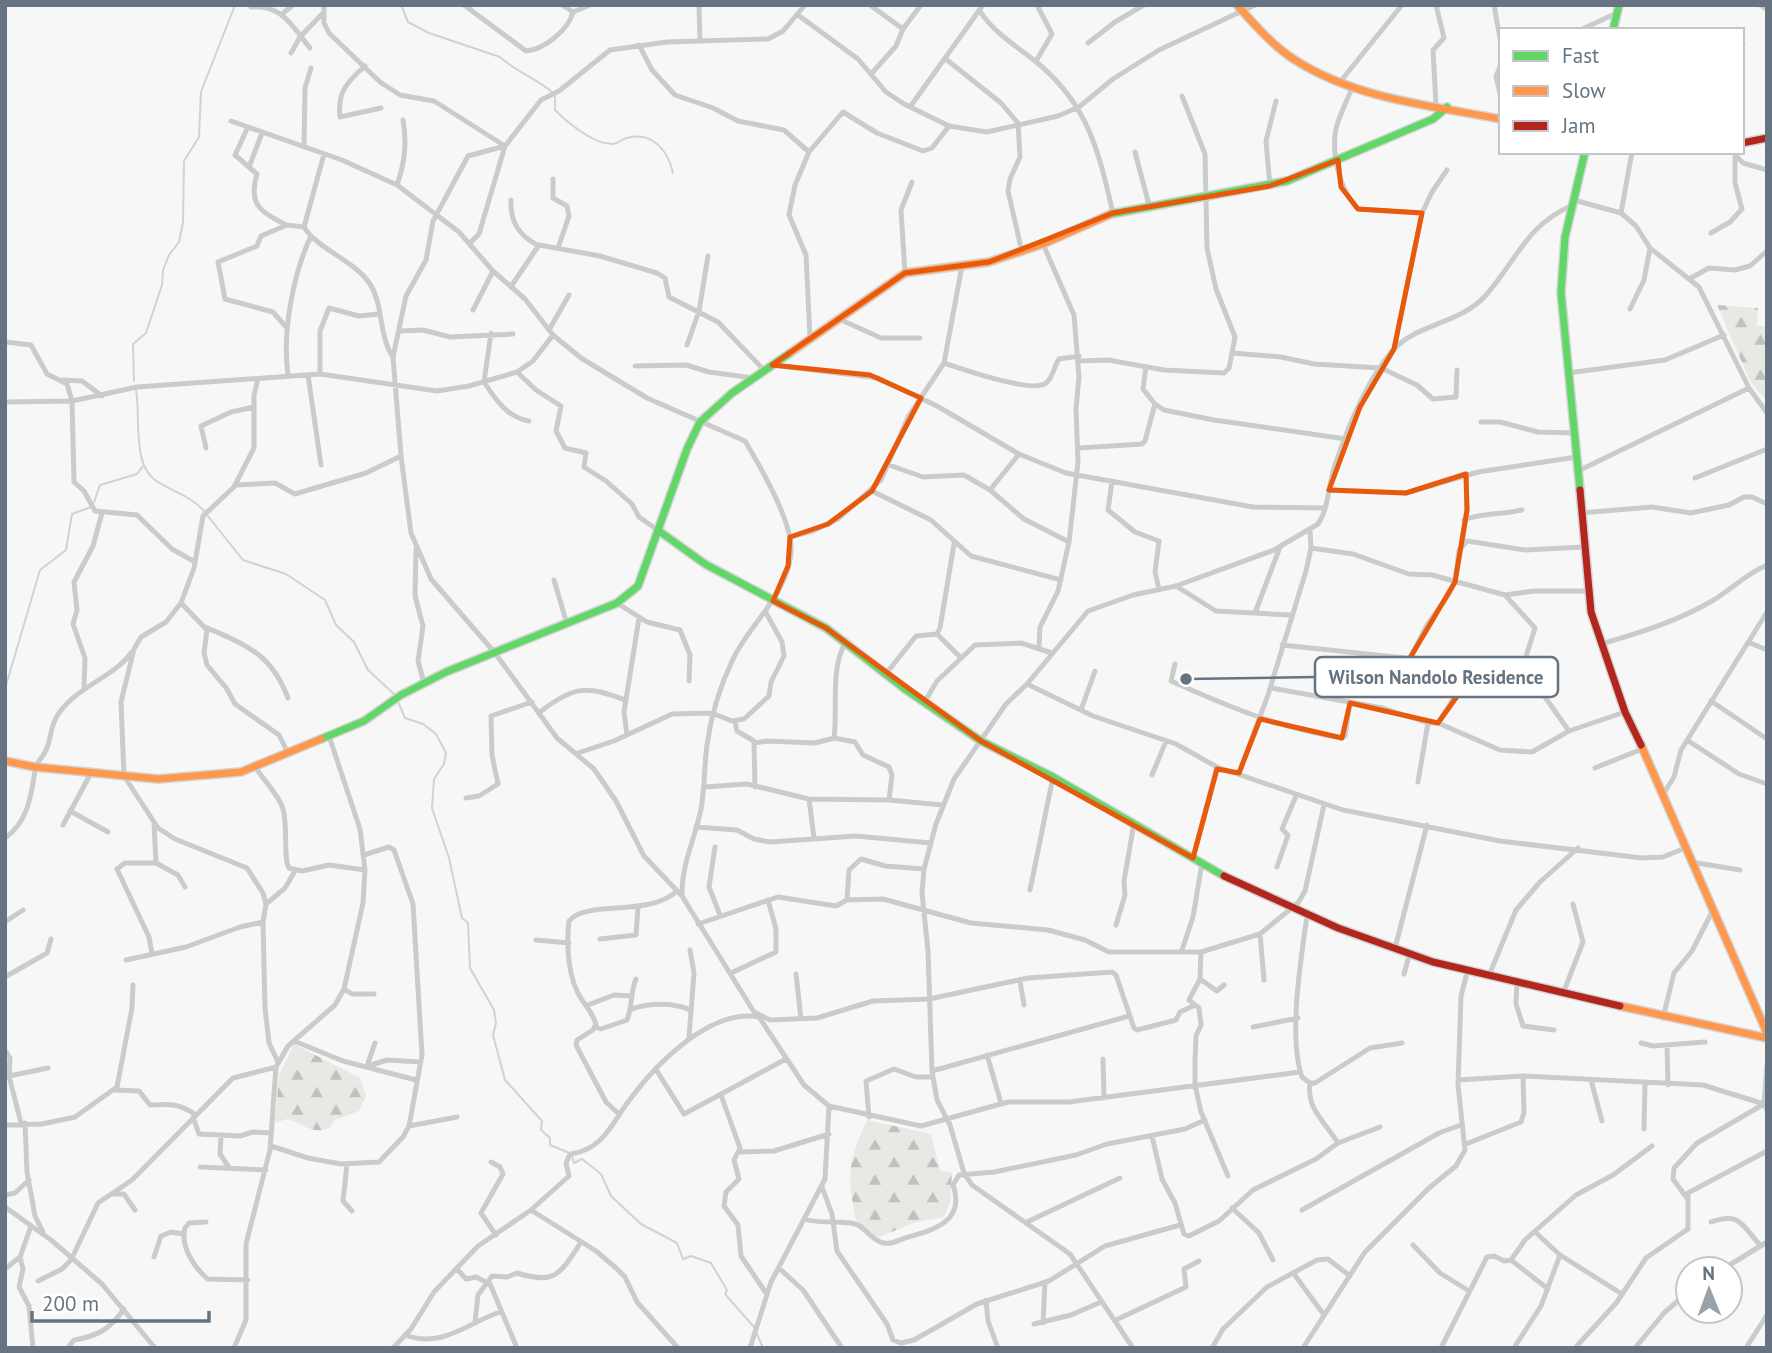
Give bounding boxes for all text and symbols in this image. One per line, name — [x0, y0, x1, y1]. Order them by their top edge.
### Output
legend — [1499, 28, 1744, 154]
text: Fast — [1562, 42, 1599, 69]
text: Slow — [1562, 77, 1606, 104]
text: Jam — [1561, 112, 1596, 139]
callout: Wilson Nandolo Residence — [1315, 657, 1558, 697]
text: Wilson Nandolo Residence — [1329, 665, 1543, 689]
north arrow — [1674, 1255, 1744, 1325]
text: N — [1702, 1261, 1715, 1285]
scale bar — [32, 1280, 208, 1324]
text: 200 m — [42, 1290, 99, 1317]

